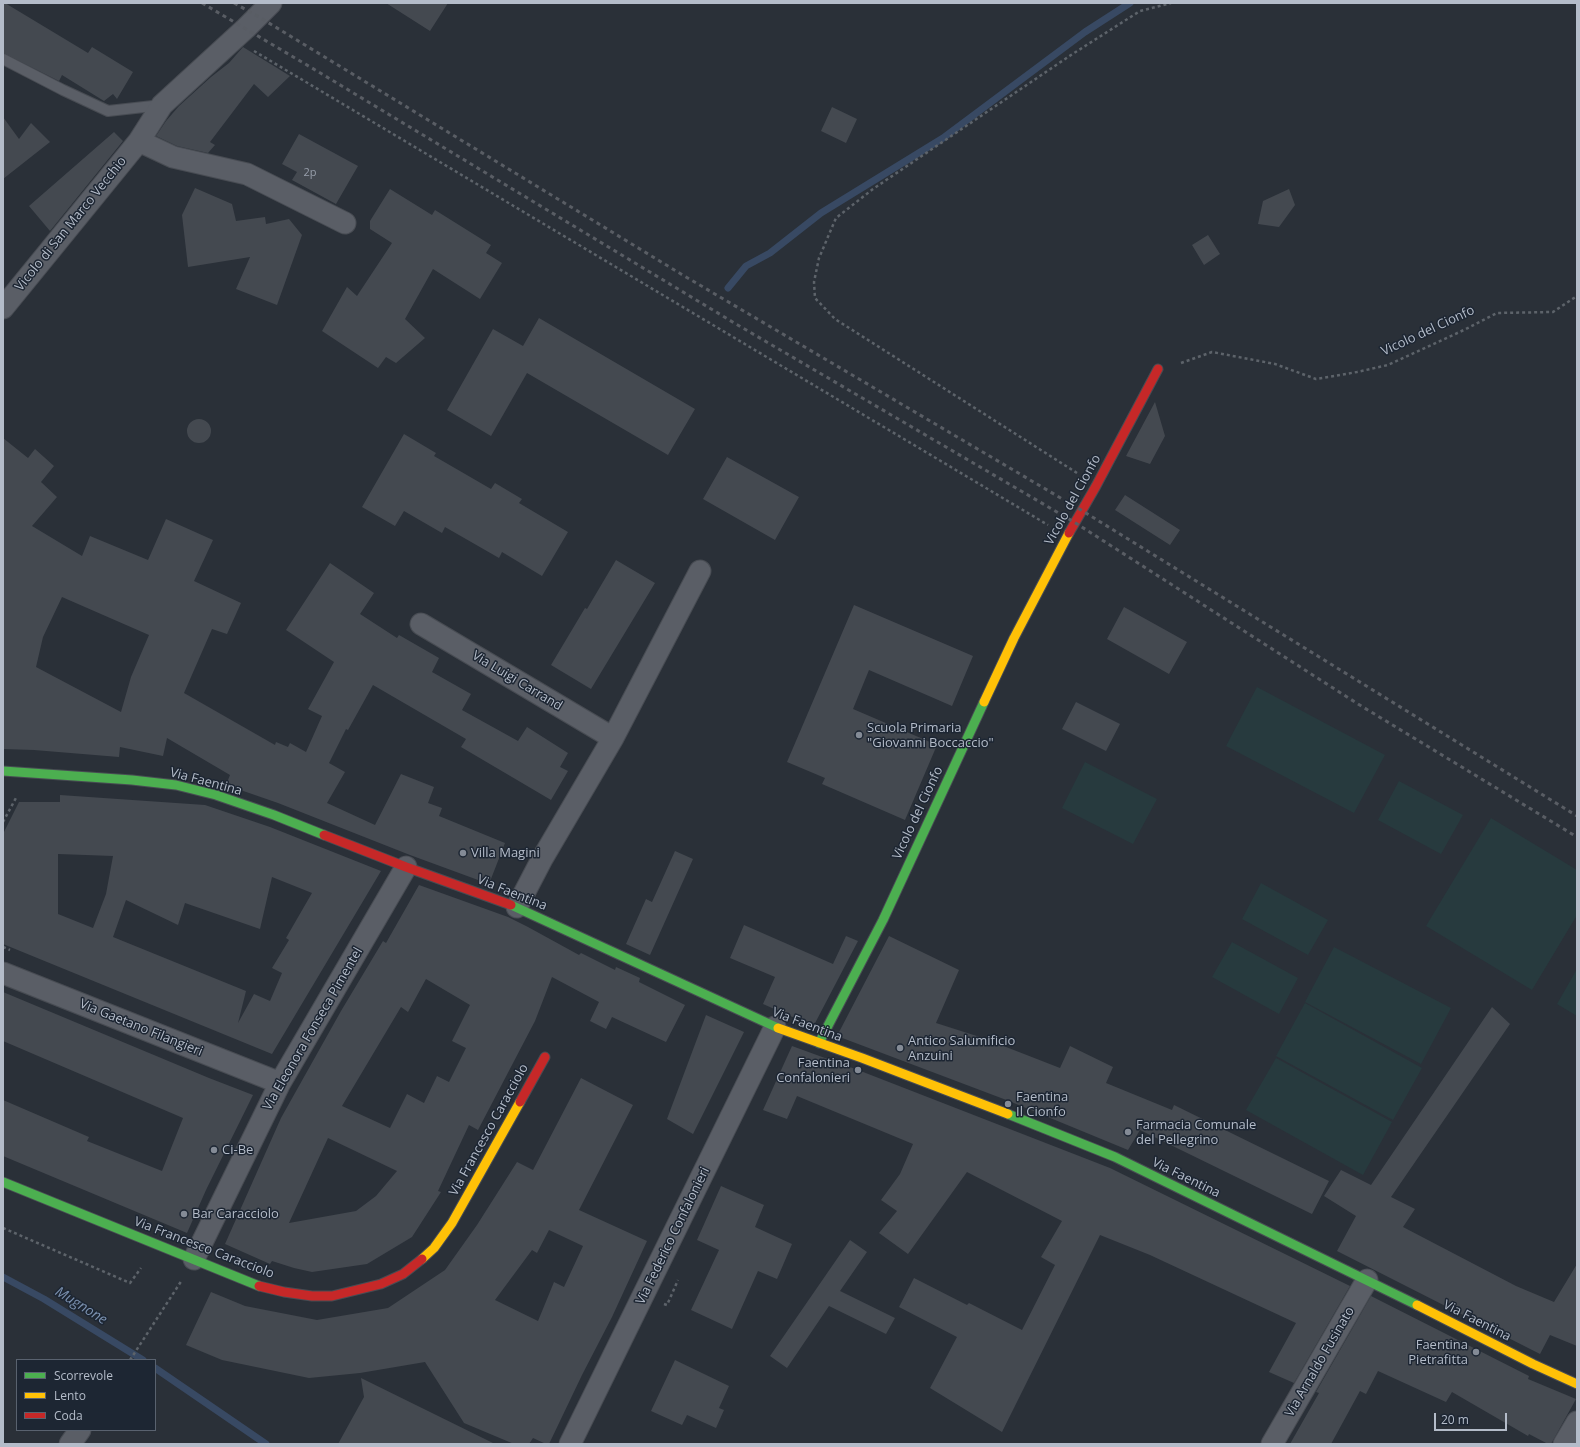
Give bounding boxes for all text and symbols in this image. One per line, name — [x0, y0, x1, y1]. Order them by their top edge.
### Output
street label: Vicolo di San Marco Vecchio — [12, 154, 130, 294]
house number: 2p — [303, 166, 317, 180]
street label: Vicolo del Cionfo — [1379, 303, 1477, 359]
street label: Vicolo del Cionfo — [1042, 452, 1104, 548]
street label: Via Luigi Carrand — [469, 648, 565, 714]
place label: Scuola Primaria "Giovanni Boccaccio" — [867, 720, 994, 751]
marker: Scuola Primaria "Giovanni Boccaccio" — [854, 730, 864, 740]
street label: Vicolo del Cionfo — [890, 764, 946, 862]
street label: Via Faentina — [168, 765, 244, 799]
place label: Villa Magini — [471, 845, 540, 861]
marker: Villa Magini — [458, 848, 468, 858]
street label: Via Faentina — [475, 872, 549, 914]
street label: Via Eleonora Fonseca Pimentel — [260, 945, 366, 1113]
street label: Via Gaetano Filangieri — [77, 996, 205, 1060]
street label: Via Faentina — [770, 1004, 844, 1046]
place label: Antico Salumificio Anzuini — [908, 1033, 1015, 1064]
marker: Antico Salumificio Anzuini — [895, 1043, 905, 1053]
place label: Faentina Confalonieri — [776, 1055, 850, 1086]
street label: Via Francesco Caracciolo — [446, 1061, 532, 1199]
marker: Faentina Confalonieri — [853, 1065, 863, 1075]
place label: Faentina Il Cionfo — [1016, 1089, 1068, 1120]
marker: Faentina Il Cionfo — [1003, 1099, 1013, 1109]
place label: Farmacia Comunale del Pellegrino — [1136, 1117, 1256, 1148]
marker: Farmacia Comunale del Pellegrino — [1123, 1127, 1133, 1137]
place label: Ci-Be — [222, 1142, 253, 1158]
marker: Ci-Be — [209, 1145, 219, 1155]
street label: Via Faentina — [1149, 1155, 1223, 1201]
street label: Via Federico Confalonieri — [633, 1165, 713, 1307]
place label: Bar Caracciolo — [192, 1206, 279, 1222]
marker: Bar Caracciolo — [179, 1209, 189, 1219]
street label: Via Francesco Caracciolo — [132, 1214, 276, 1282]
water label: Mugnone — [52, 1283, 110, 1329]
street label: Via Faentina — [1441, 1297, 1513, 1345]
street label: Via Arnaldo Fusinato — [1282, 1304, 1358, 1420]
place label: Faentina Pietrafitta — [1408, 1337, 1468, 1368]
marker: Faentina Pietrafitta — [1471, 1347, 1481, 1357]
legend — [16, 1359, 156, 1431]
text: Scorrevole — [54, 1367, 113, 1384]
text: Lento — [54, 1387, 86, 1404]
scale bar — [1436, 1405, 1509, 1431]
text: Coda — [54, 1407, 83, 1424]
text: 20 m — [1441, 1411, 1469, 1428]

